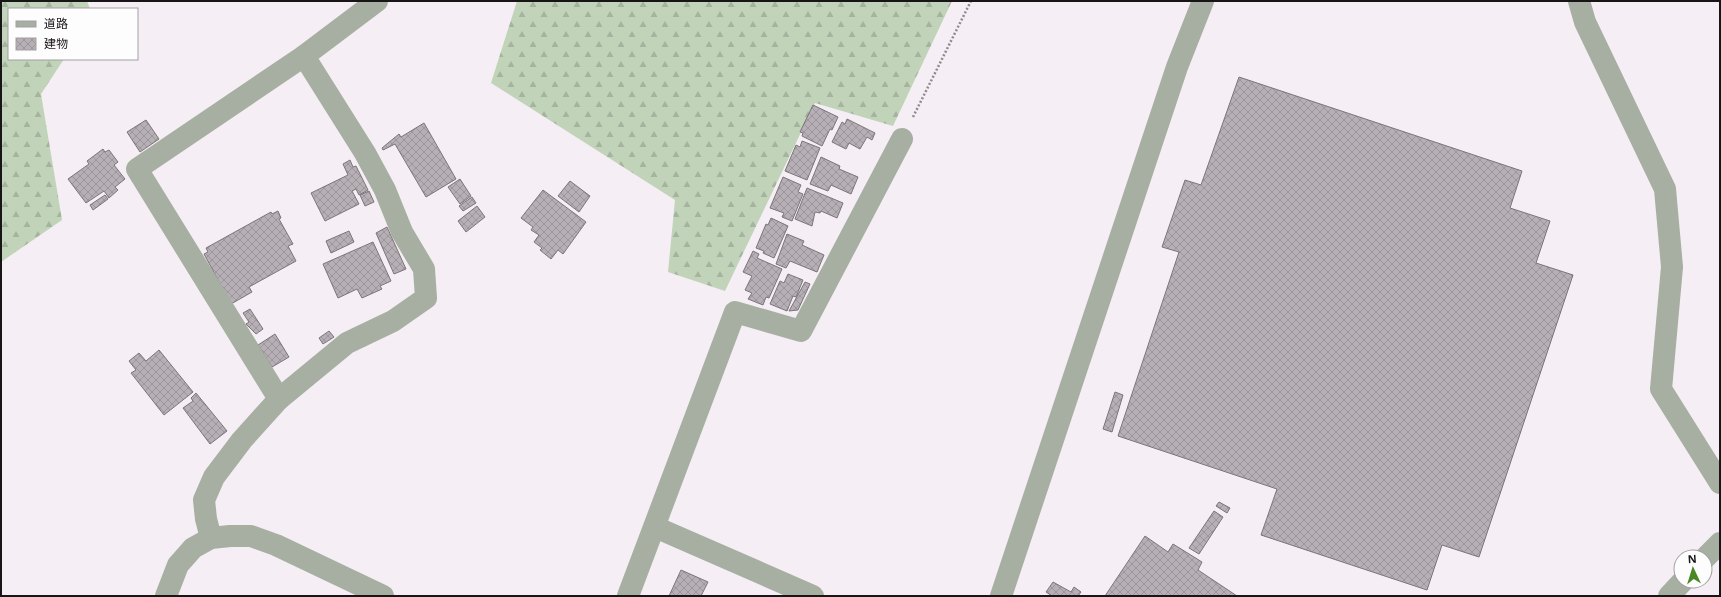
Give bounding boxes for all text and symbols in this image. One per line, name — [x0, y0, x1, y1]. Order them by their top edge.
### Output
legend — [8, 8, 138, 60]
text: 道路 — [44, 15, 68, 32]
text: 建物 — [44, 35, 68, 52]
north arrow — [1673, 549, 1713, 589]
text: N — [1687, 551, 1697, 566]

